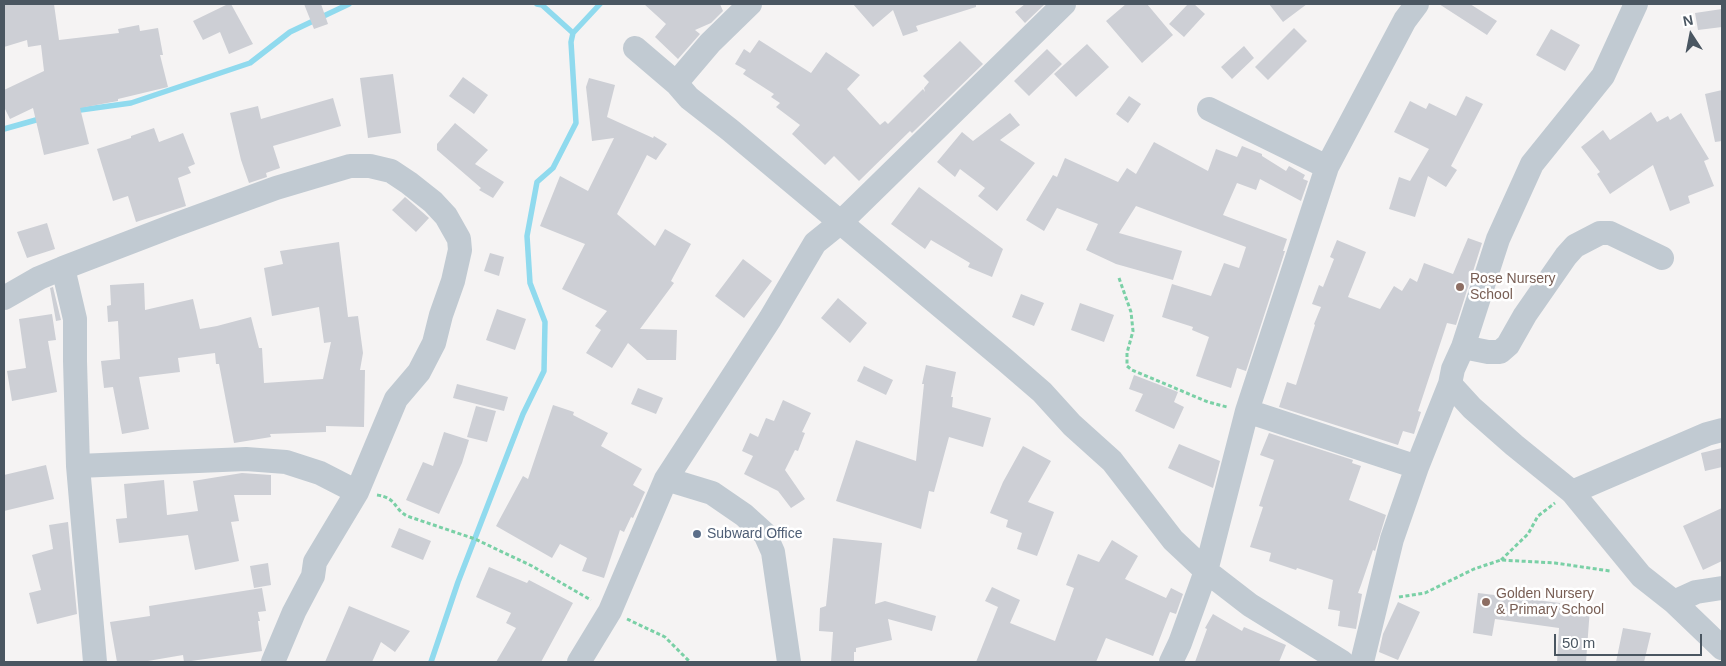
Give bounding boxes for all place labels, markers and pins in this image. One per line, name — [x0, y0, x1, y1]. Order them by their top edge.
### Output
place label: Rose Nursery School — [1470, 271, 1556, 304]
marker: Rose Nursery School — [1454, 281, 1466, 293]
place label: Subward Office — [707, 526, 802, 542]
marker: Subward Office — [691, 528, 703, 540]
place label: Golden Nursery & Primary School — [1496, 586, 1604, 618]
marker: Golden Nursery & Primary School — [1480, 596, 1492, 608]

